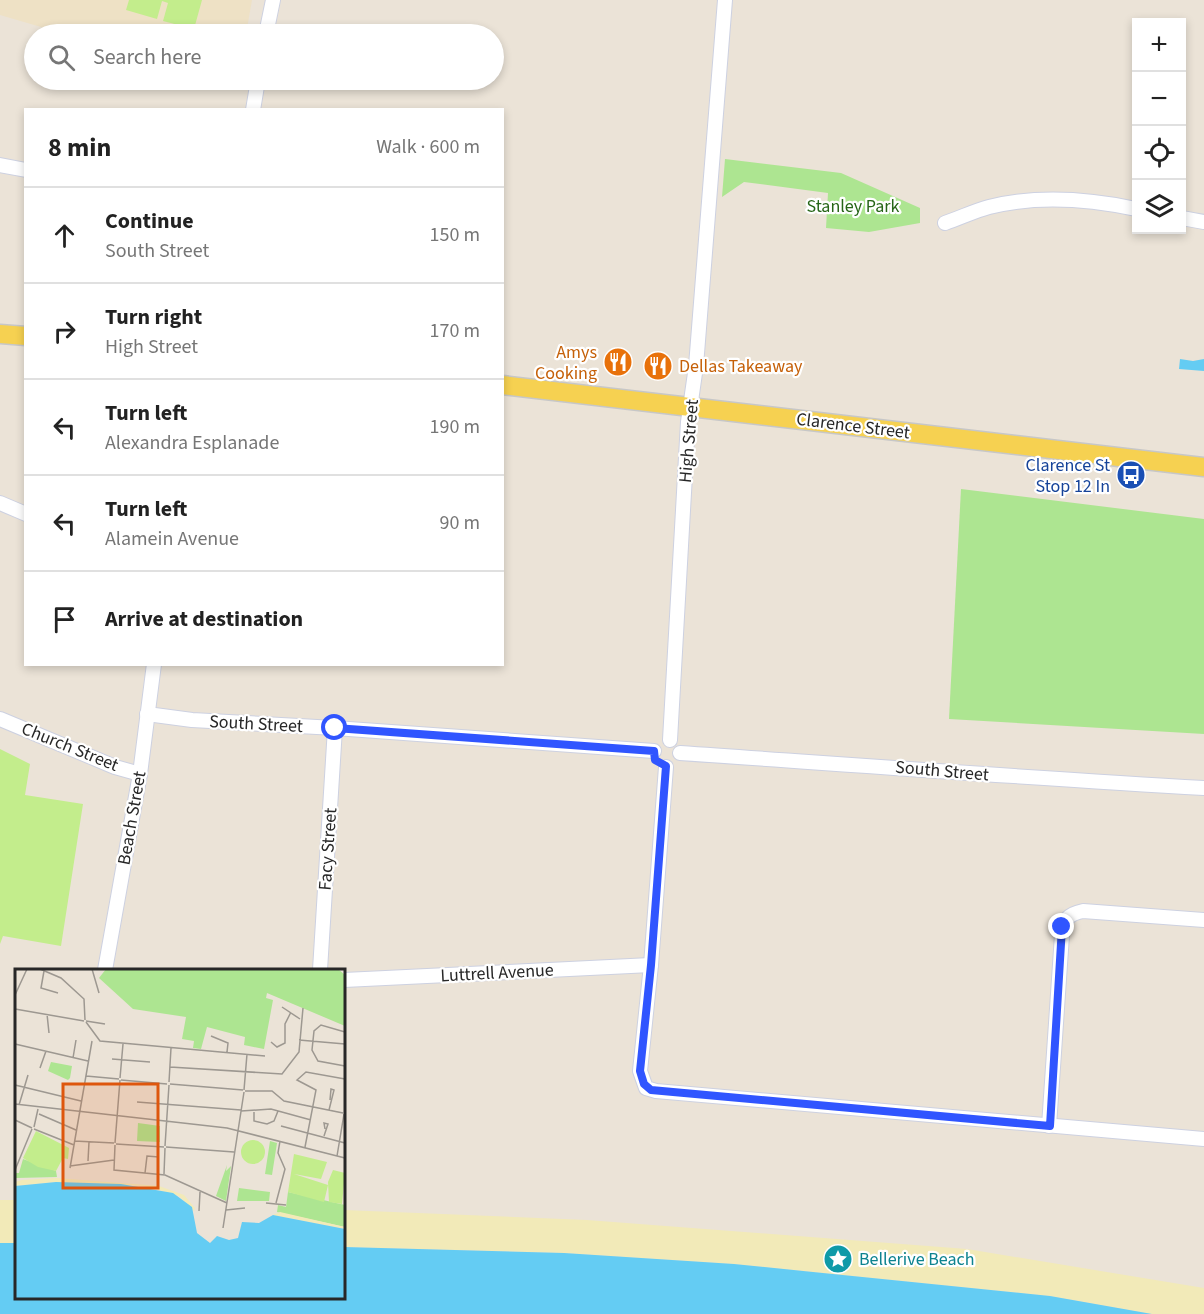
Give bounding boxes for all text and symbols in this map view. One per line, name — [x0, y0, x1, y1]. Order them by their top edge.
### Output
map controls — [1132, 18, 1186, 234]
button: + — [1132, 18, 1186, 72]
search box — [24, 24, 504, 90]
icon: search — [45, 41, 78, 74]
text: Search here — [93, 41, 201, 73]
button: − — [1132, 72, 1186, 126]
button: locate — [1132, 126, 1186, 180]
text: 8 min — [48, 129, 111, 166]
text: Walk · 600 m — [376, 133, 480, 161]
button: layers — [1132, 180, 1186, 234]
park label: Stanley Park — [806, 194, 900, 219]
text: Continue — [105, 205, 194, 237]
icon: ahead — [48, 219, 81, 252]
text: 150 m — [430, 221, 480, 249]
text: South Street — [105, 237, 209, 265]
text: Turn right — [105, 301, 202, 333]
icon: right — [48, 315, 81, 348]
text: 170 m — [430, 317, 480, 345]
text: High Street — [105, 333, 198, 361]
place label: Amys Cooking — [535, 340, 597, 386]
restaurant icon: Amys Cooking — [602, 346, 634, 378]
restaurant icon: Dellas Takeaway — [642, 350, 674, 382]
place label: Dellas Takeaway — [679, 354, 803, 379]
text: Turn left — [105, 397, 187, 429]
street label: High Street — [673, 398, 705, 484]
street label: Clarence Street — [795, 407, 911, 445]
icon: left — [48, 411, 81, 444]
text: 190 m — [430, 413, 480, 441]
text: Alexandra Esplanade — [105, 429, 279, 457]
place label: Clarence St Stop 12 In — [1026, 453, 1110, 499]
bus stop icon: Clarence St Stop 12 In — [1115, 459, 1147, 491]
text: Turn left — [105, 493, 187, 525]
icon: left — [48, 507, 81, 540]
text: 90 m — [440, 509, 480, 537]
text: Alamein Avenue — [105, 525, 239, 553]
icon: arrive — [48, 603, 81, 636]
text: Arrive at destination — [105, 603, 303, 635]
street label: South Street — [209, 709, 303, 739]
route start — [321, 714, 347, 740]
street label: Church Street — [18, 716, 122, 778]
street label: South Street — [894, 754, 990, 788]
street label: Beach Street — [111, 769, 153, 867]
street label: Facy Street — [313, 807, 343, 891]
route end — [1048, 913, 1074, 939]
street label: Luttrell Avenue — [440, 958, 554, 988]
inset map — [15, 969, 345, 1299]
place icon: Bellerive Beach — [822, 1243, 854, 1275]
place label: Bellerive Beach — [859, 1247, 975, 1272]

